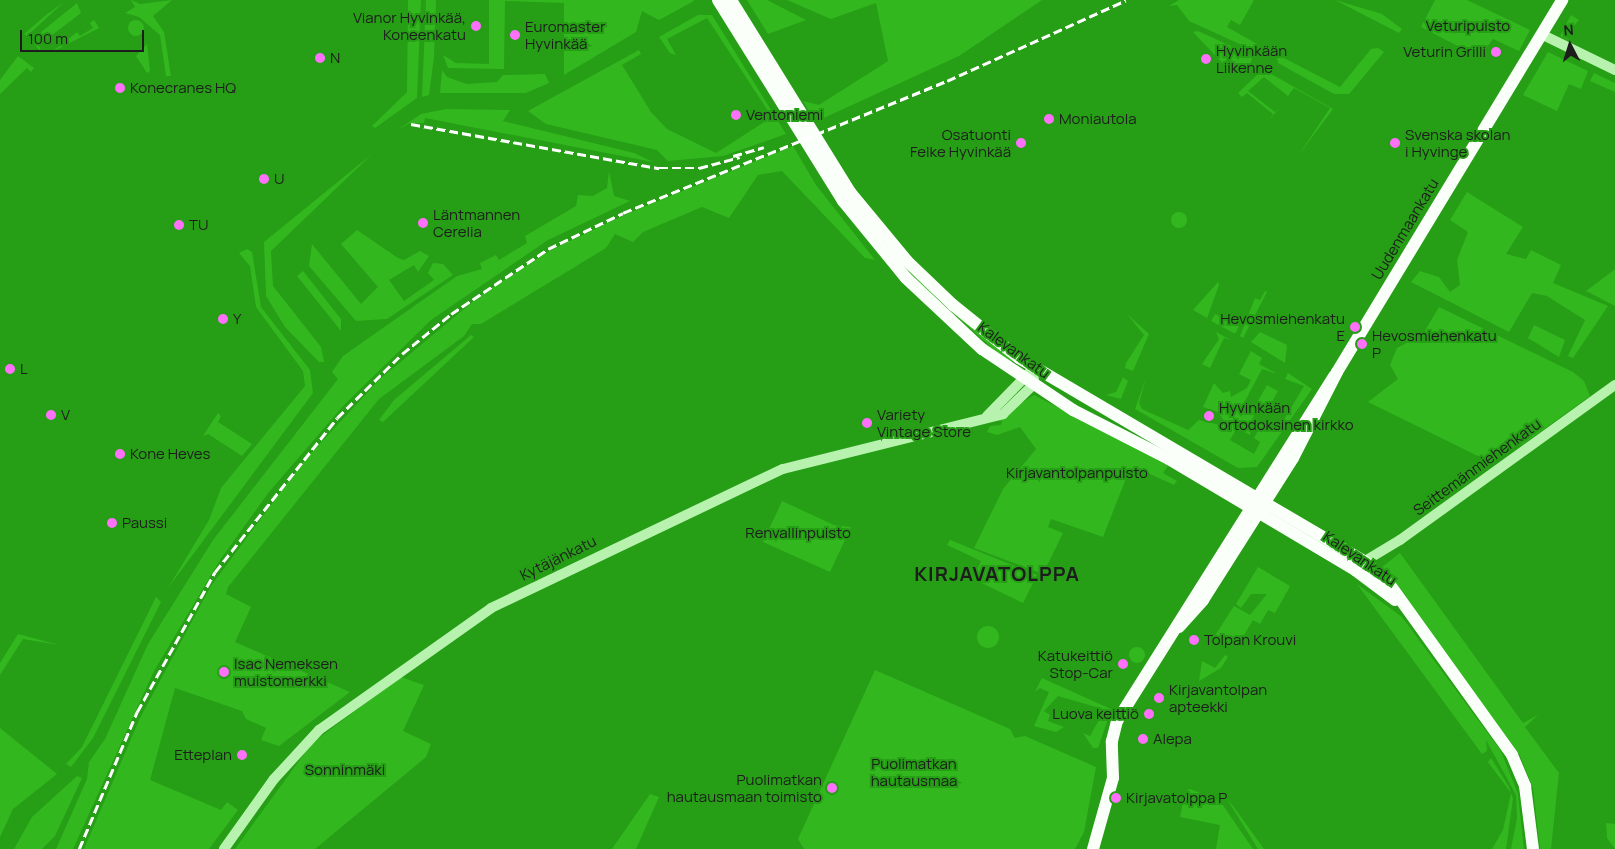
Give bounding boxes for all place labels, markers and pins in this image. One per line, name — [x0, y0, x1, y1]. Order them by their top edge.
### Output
place label: Vianor Hyvinkää, Koneenkatu — [353, 8, 466, 43]
place label: Euromaster Hyvinkää — [525, 17, 605, 52]
marker: Vianor Hyvinkää, Koneenkatu — [470, 20, 482, 32]
marker: Euromaster Hyvinkää — [509, 29, 521, 41]
place label: Hyvinkään Liikenne — [1216, 41, 1287, 76]
place label: Veturin Grilli — [1403, 43, 1486, 61]
marker: Veturin Grilli — [1490, 46, 1502, 58]
place label: N — [330, 49, 340, 67]
marker: N — [314, 52, 326, 64]
marker: Hyvinkään Liikenne — [1200, 53, 1212, 65]
place label: Konecranes HQ — [130, 79, 236, 97]
marker: Konecranes HQ — [114, 82, 126, 94]
place label: Ventoniemi — [746, 106, 823, 124]
marker: Ventoniemi — [730, 109, 742, 121]
place label: Moniautola — [1059, 110, 1137, 128]
marker: Moniautola — [1043, 113, 1055, 125]
place label: Osatuonti Felke Hyvinkää — [910, 125, 1011, 160]
place label: Svenska skolan i Hyvinge — [1405, 125, 1510, 160]
marker: Osatuonti Felke Hyvinkää — [1015, 137, 1027, 149]
marker: Svenska skolan i Hyvinge — [1389, 137, 1401, 149]
place label: U — [274, 170, 285, 188]
marker: U — [258, 173, 270, 185]
place label: Läntmannen Cerelia — [433, 205, 520, 240]
place label: TU — [189, 216, 208, 234]
marker: Läntmannen Cerelia — [417, 217, 429, 229]
marker: TU — [173, 219, 185, 231]
place label: Hevosmiehenkatu E — [1220, 309, 1345, 344]
place label: Y — [233, 310, 241, 328]
marker: Y — [217, 313, 229, 325]
marker: Hevosmiehenkatu E — [1349, 321, 1361, 333]
place label: Hevosmiehenkatu P — [1372, 326, 1497, 361]
marker: Hevosmiehenkatu P — [1356, 338, 1368, 350]
place label: L — [20, 360, 28, 378]
marker: L — [4, 363, 16, 375]
place label: Hyvinkään ortodoksinen kirkko — [1219, 398, 1354, 433]
place label: Variety Vintage Store — [877, 405, 971, 440]
place label: V — [61, 406, 70, 424]
marker: V — [45, 409, 57, 421]
marker: Hyvinkään ortodoksinen kirkko — [1203, 410, 1215, 422]
marker: Variety Vintage Store — [861, 417, 873, 429]
place label: Kone Heves — [130, 445, 210, 463]
marker: Kone Heves — [114, 448, 126, 460]
place label: Paussi — [122, 514, 167, 532]
marker: Paussi — [106, 517, 118, 529]
place label: Tolpan Krouvi — [1204, 631, 1296, 649]
marker: Tolpan Krouvi — [1188, 634, 1200, 646]
place label: Katukeittiö Stop-Car — [1038, 646, 1113, 681]
place label: Isac Nemeksen muistomerkki — [234, 654, 338, 689]
marker: Katukeittiö Stop-Car — [1117, 658, 1129, 670]
marker: Isac Nemeksen muistomerkki — [218, 666, 230, 678]
place label: Kirjavantolpan apteekki — [1169, 680, 1267, 715]
marker: Kirjavantolpan apteekki — [1153, 692, 1165, 704]
place label: Luova keittiö — [1052, 705, 1139, 723]
marker: Luova keittiö — [1143, 708, 1155, 720]
place label: Alepa — [1153, 730, 1192, 748]
marker: Alepa — [1137, 733, 1149, 745]
place label: Etteplan — [174, 746, 232, 764]
marker: Etteplan — [236, 749, 248, 761]
place label: Puolimatkan hautausmaan toimisto — [667, 770, 822, 805]
marker: Puolimatkan hautausmaan toimisto — [826, 782, 838, 794]
place label: Kirjavatolppa P — [1126, 789, 1227, 807]
marker: Kirjavatolppa P — [1110, 792, 1122, 804]

